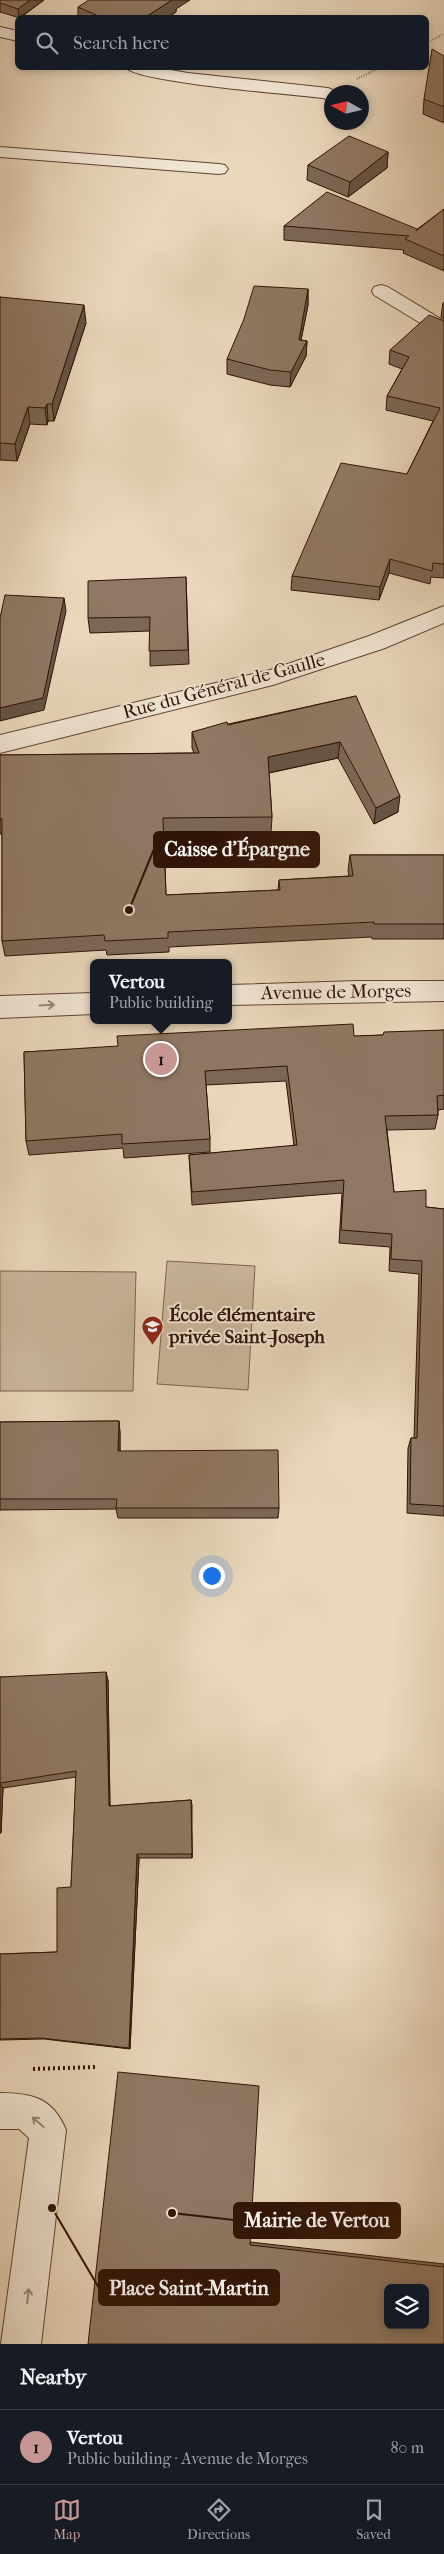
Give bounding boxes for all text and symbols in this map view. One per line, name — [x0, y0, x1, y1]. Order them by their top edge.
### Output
search box — [15, 15, 429, 70]
icon: search — [33, 29, 61, 57]
text: Search here — [73, 32, 169, 54]
north arrow — [324, 85, 369, 130]
street label: Rue du Général de Gaulle — [120, 648, 328, 724]
callout: Caisse d'Épargne — [154, 832, 319, 867]
text: Caisse d'Épargne — [164, 836, 310, 861]
popup — [90, 959, 232, 1024]
text: Vertou — [109, 971, 165, 993]
street label: Avenue de Morges — [260, 980, 411, 1004]
text: Public building — [109, 993, 213, 1012]
one-way arrow — [38, 1000, 54, 1010]
pin: 1 — [145, 1040, 177, 1078]
place label: École élémentaire privée Saint-Joseph — [168, 1303, 325, 1348]
school or university icon: École élémentaire privée Saint-Joseph — [141, 1314, 165, 1345]
your location — [199, 1563, 225, 1589]
one-way arrow — [32, 2116, 45, 2127]
callout: Mairie de Vertou — [234, 2203, 400, 2238]
text: Mairie de Vertou — [243, 2209, 391, 2232]
callout: Place Saint-Martin — [99, 2270, 279, 2305]
text: Place Saint-Martin — [109, 2277, 269, 2300]
map controls — [384, 2284, 429, 2329]
button: layers — [384, 2284, 429, 2329]
one-way arrow — [23, 2288, 33, 2304]
text: Nearby — [20, 2365, 86, 2389]
text: Vertou — [67, 2427, 123, 2449]
text: 1 — [33, 2438, 39, 2457]
text: 80 m — [390, 2438, 424, 2457]
text: Public building · Avenue de Morges — [67, 2449, 308, 2468]
tab: Map — [53, 2496, 81, 2543]
tab: Directions — [187, 2496, 250, 2543]
tab: Saved — [356, 2496, 391, 2543]

